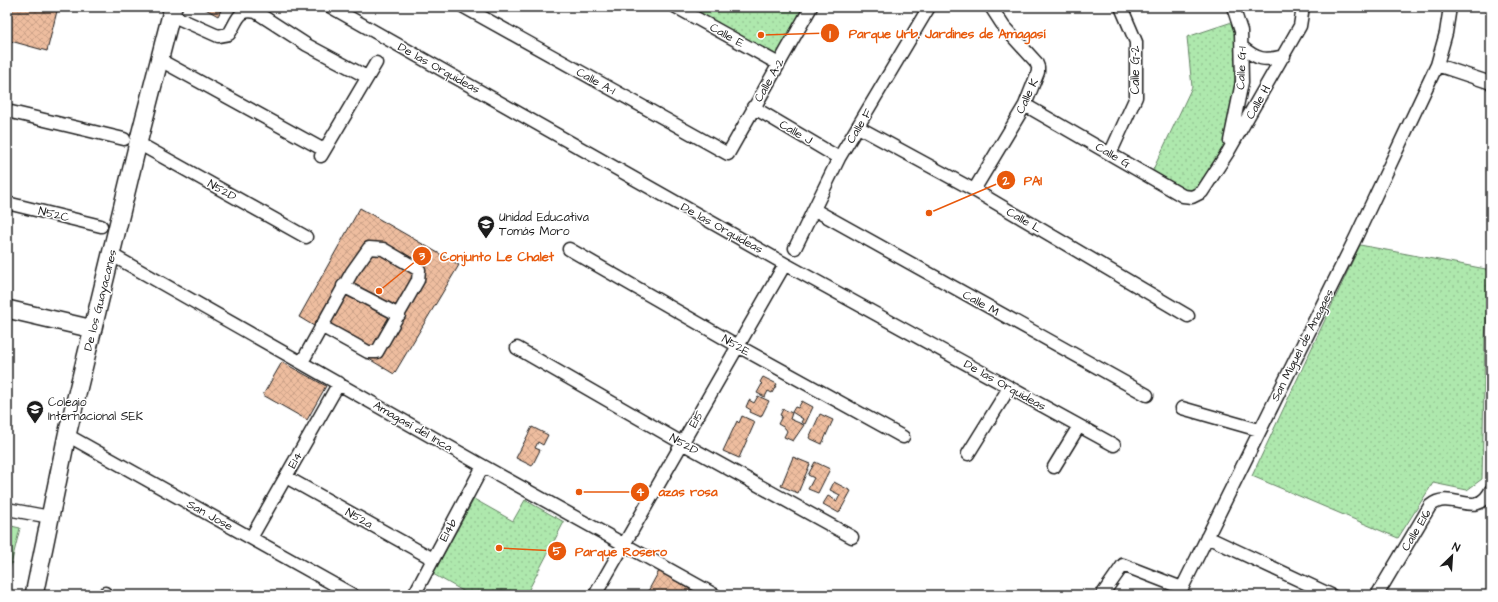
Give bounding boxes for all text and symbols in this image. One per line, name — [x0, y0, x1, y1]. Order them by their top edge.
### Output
street label: Calle E — [707, 19, 747, 52]
callout: Parque Urb. Jardines de Amagasí — [820, 21, 1053, 46]
text: Parque Urb. Jardines de Amagasí — [849, 25, 1046, 45]
text: 1 — [829, 26, 831, 43]
street label: De las Orquideas — [395, 39, 483, 98]
street label: Calle G-2 — [1127, 46, 1144, 94]
street label: Calle G-1 — [1232, 46, 1251, 90]
street label: Calle A-2 — [750, 55, 789, 105]
street label: Calle A-1 — [573, 64, 619, 99]
street label: Calle K — [1012, 75, 1043, 117]
street label: Calle H — [1242, 82, 1275, 122]
street label: Calle F — [842, 105, 877, 147]
street label: Calle J — [776, 116, 816, 149]
street label: Calle G — [1092, 139, 1134, 173]
callout: PAI — [996, 168, 1050, 193]
text: PAI — [1024, 172, 1042, 190]
text: 2 — [1002, 173, 1010, 190]
street label: N52D — [204, 176, 239, 205]
street label: De las Orquideas — [678, 199, 766, 258]
street label: N52C — [37, 203, 72, 226]
street label: Calle L — [1003, 204, 1045, 238]
place label: Unidad Educativa Tomás Moro — [499, 209, 589, 240]
school or university icon: Unidad Educativa Tomás Moro — [476, 214, 496, 239]
callout: Conjunto Le Chalet — [412, 243, 562, 268]
street label: De los Guayacanes — [80, 248, 122, 353]
text: 3 — [418, 248, 426, 265]
text: Conjunto Le Chalet — [440, 248, 555, 267]
street label: Calle M — [959, 286, 1002, 321]
street label: San Miguel de Anagaes — [1267, 286, 1339, 405]
street label: N52E — [719, 331, 753, 360]
street label: De las Orquideas — [961, 356, 1049, 415]
place label: Colegio Internacional SEK — [48, 394, 144, 425]
street label: Amagasí del Inca — [369, 397, 456, 457]
school or university icon: Colegio Internacional SEK — [25, 399, 45, 424]
street label: E15 — [685, 407, 708, 431]
street label: N52D — [666, 430, 701, 459]
street label: E14 — [284, 449, 307, 472]
callout: azas rosa — [630, 479, 725, 504]
text: azas rosa — [657, 483, 718, 501]
text: 4 — [636, 484, 645, 501]
street label: San Jose — [184, 496, 236, 535]
street label: N52a — [342, 504, 376, 533]
street label: Calle E16 — [1397, 506, 1436, 554]
street label: E14b — [435, 516, 462, 545]
north arrow — [1432, 536, 1472, 576]
callout: Parque Rosero — [547, 538, 675, 563]
text: N — [1450, 539, 1462, 556]
text: 5 — [553, 543, 562, 560]
text: Parque Rosero — [575, 543, 668, 562]

